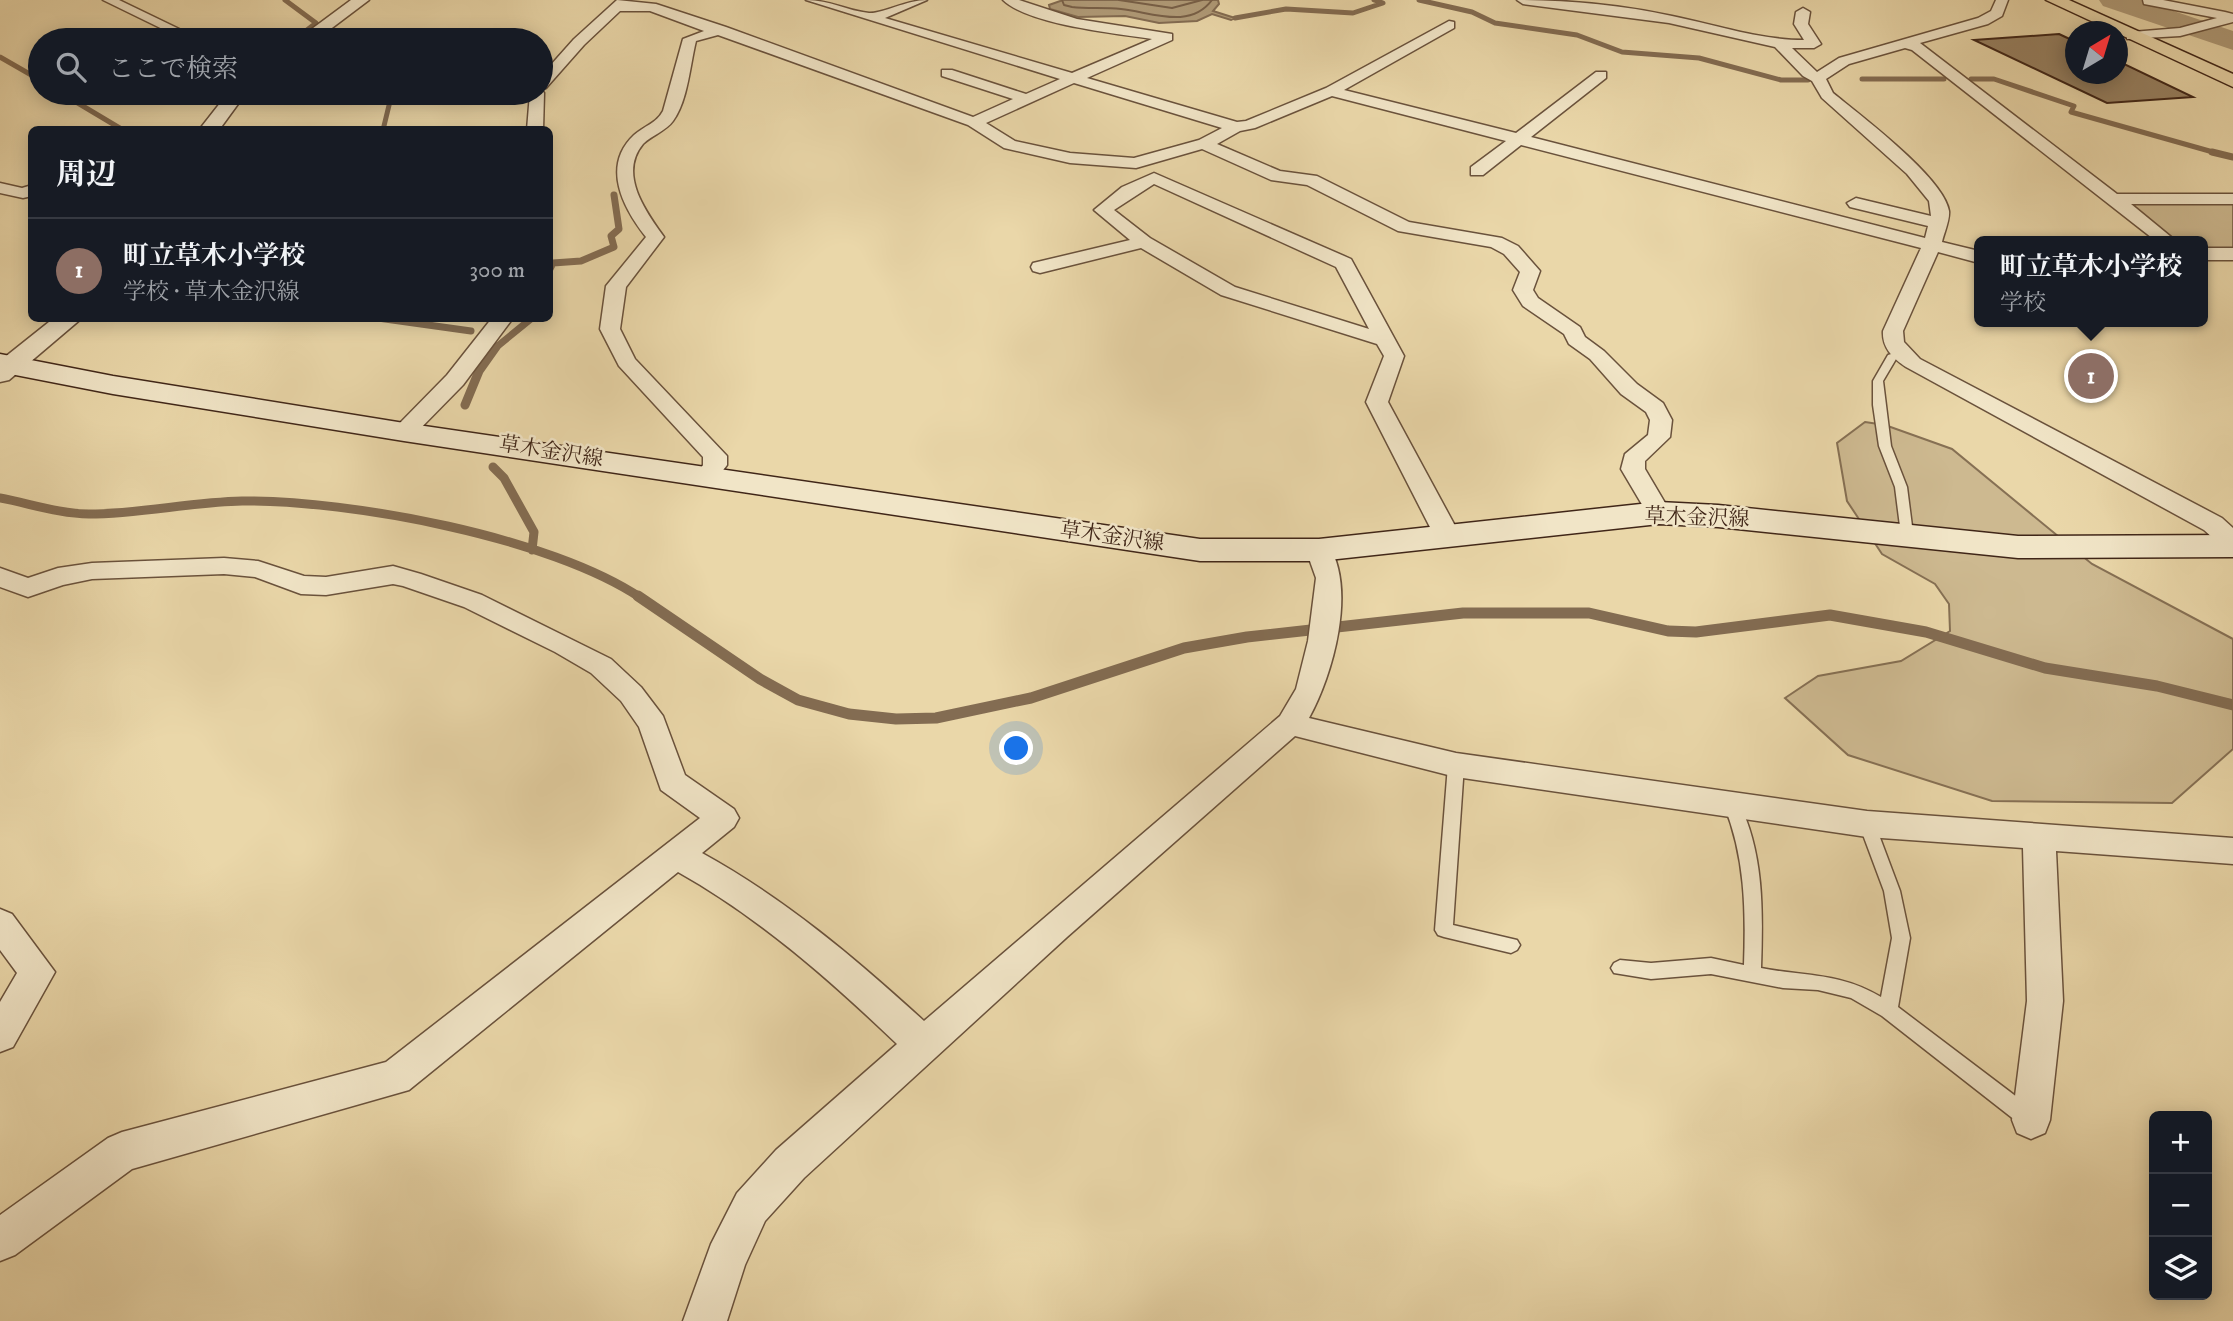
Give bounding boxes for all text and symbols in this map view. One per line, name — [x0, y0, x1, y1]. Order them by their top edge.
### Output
north arrow — [2065, 21, 2128, 84]
search box — [28, 28, 553, 105]
icon: search — [52, 48, 90, 86]
text: ここで検索 — [108, 53, 238, 86]
text: 周辺 — [56, 157, 116, 194]
popup — [1974, 236, 2208, 327]
text: 町立草木小学校 — [123, 240, 305, 273]
text: 町立草木小学校 — [2000, 251, 2182, 284]
text: 1 — [75, 256, 83, 285]
text: 300 m — [469, 256, 525, 285]
text: 学校 · 草木金沢線 — [123, 278, 299, 307]
text: 学校 — [2000, 289, 2046, 318]
pin: 1 — [2068, 350, 2114, 402]
street label: 草木金沢線 — [497, 431, 605, 473]
street label: 草木金沢線 — [1644, 503, 1750, 533]
street label: 草木金沢線 — [1058, 517, 1166, 557]
your location — [999, 731, 1033, 765]
map controls — [2149, 1111, 2212, 1300]
button: + — [2149, 1111, 2212, 1174]
button: − — [2149, 1174, 2212, 1237]
button: layers — [2149, 1237, 2212, 1300]

